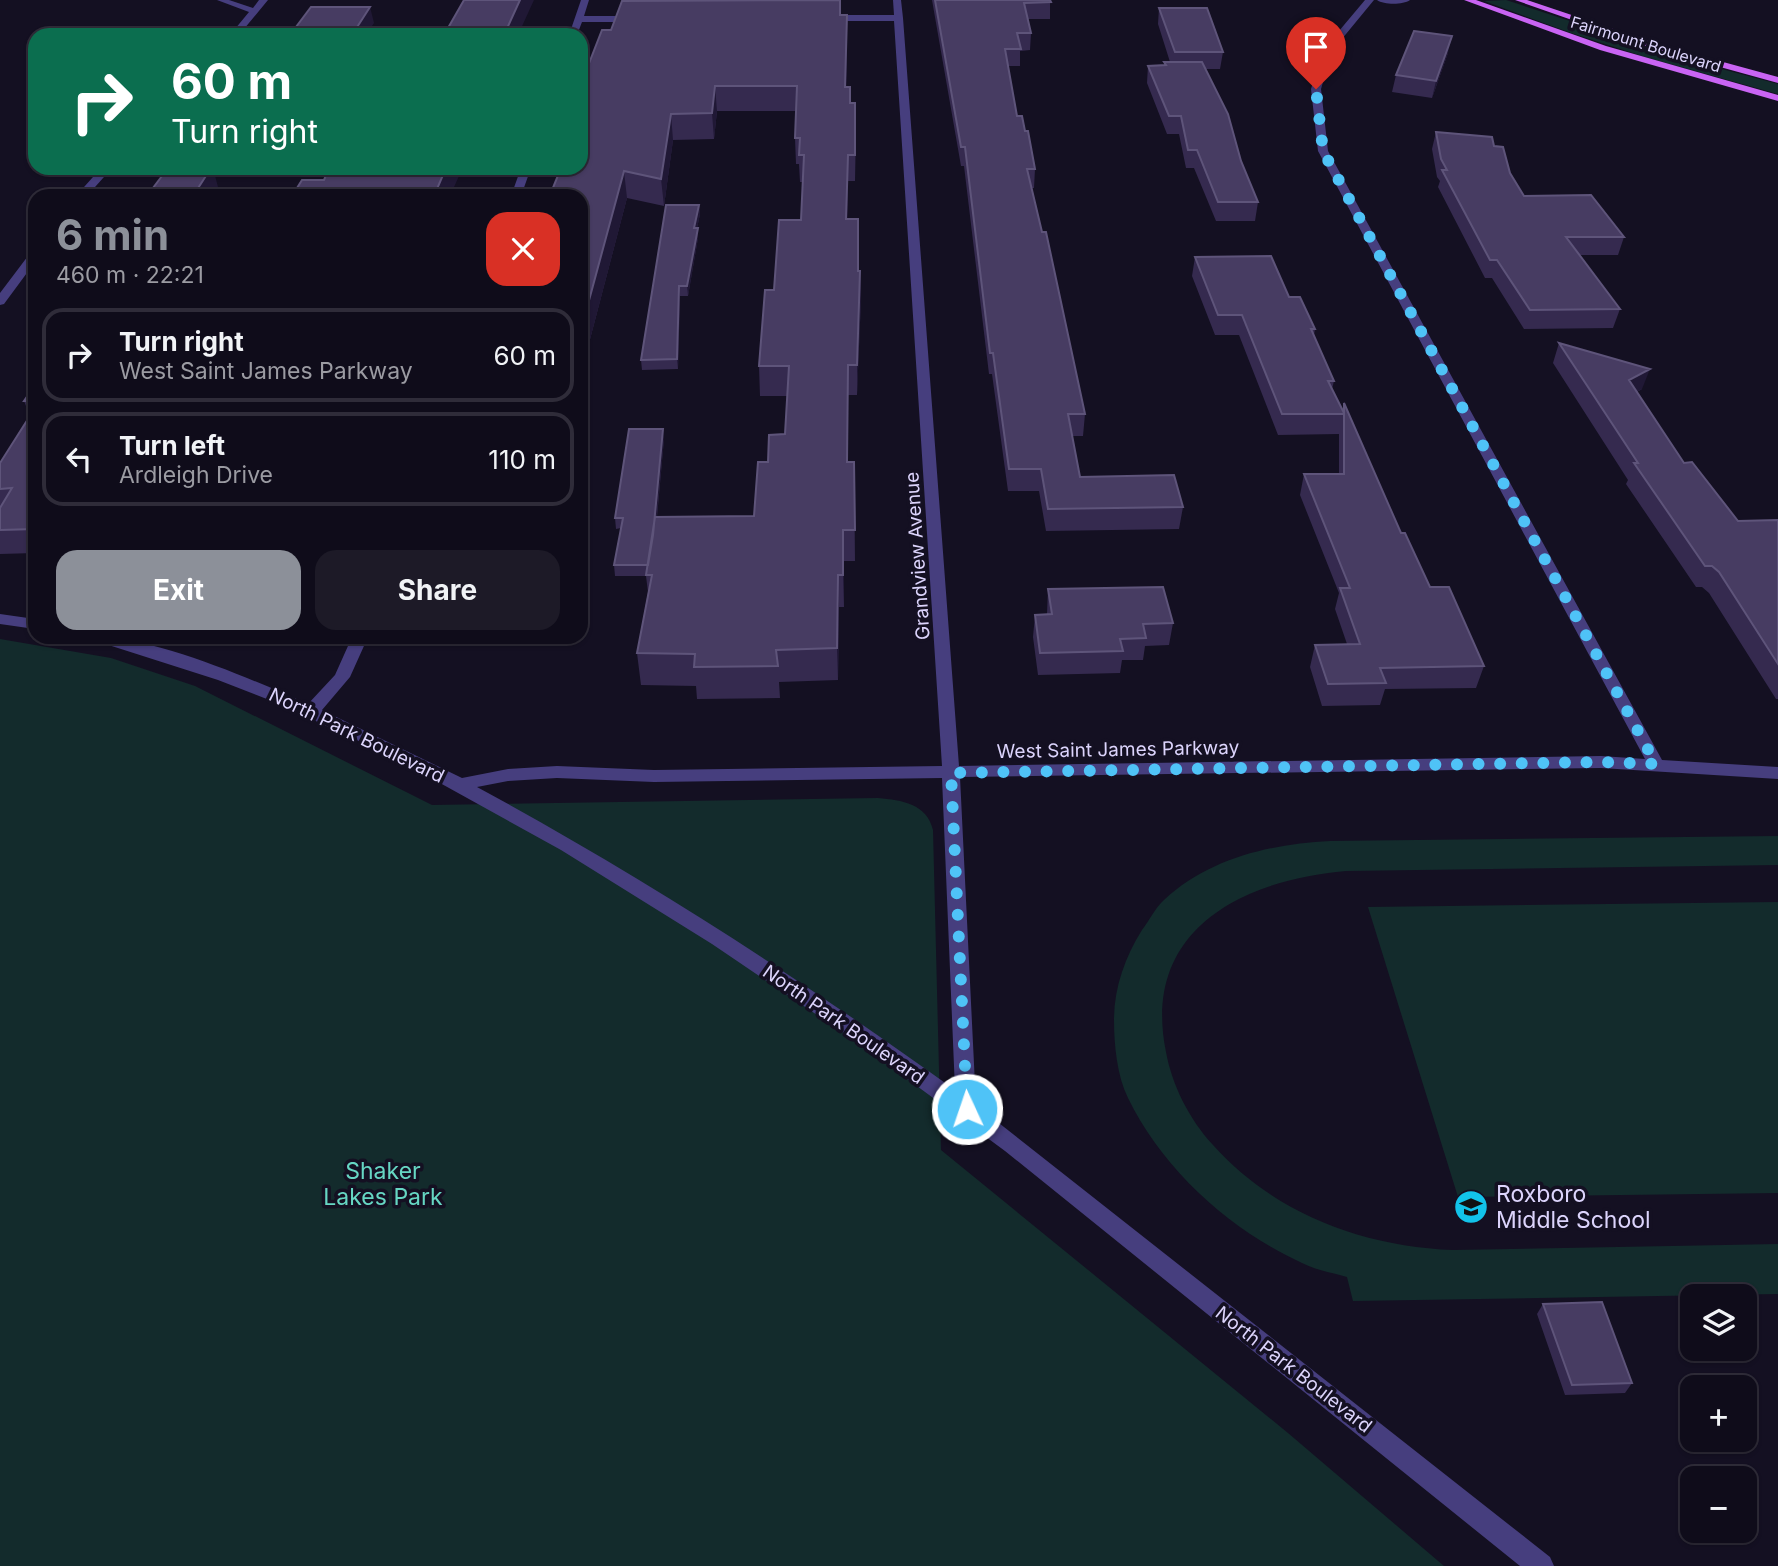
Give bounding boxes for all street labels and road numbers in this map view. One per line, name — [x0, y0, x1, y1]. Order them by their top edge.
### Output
street label: Fairmount Boulevard — [1568, 12, 1724, 76]
street label: Grandview Avenue — [900, 471, 935, 641]
street label: North Park Boulevard — [265, 683, 448, 788]
street label: West Saint James Parkway — [997, 736, 1240, 763]
street label: North Park Boulevard — [758, 960, 929, 1089]
street label: North Park Boulevard — [1211, 1301, 1376, 1438]

